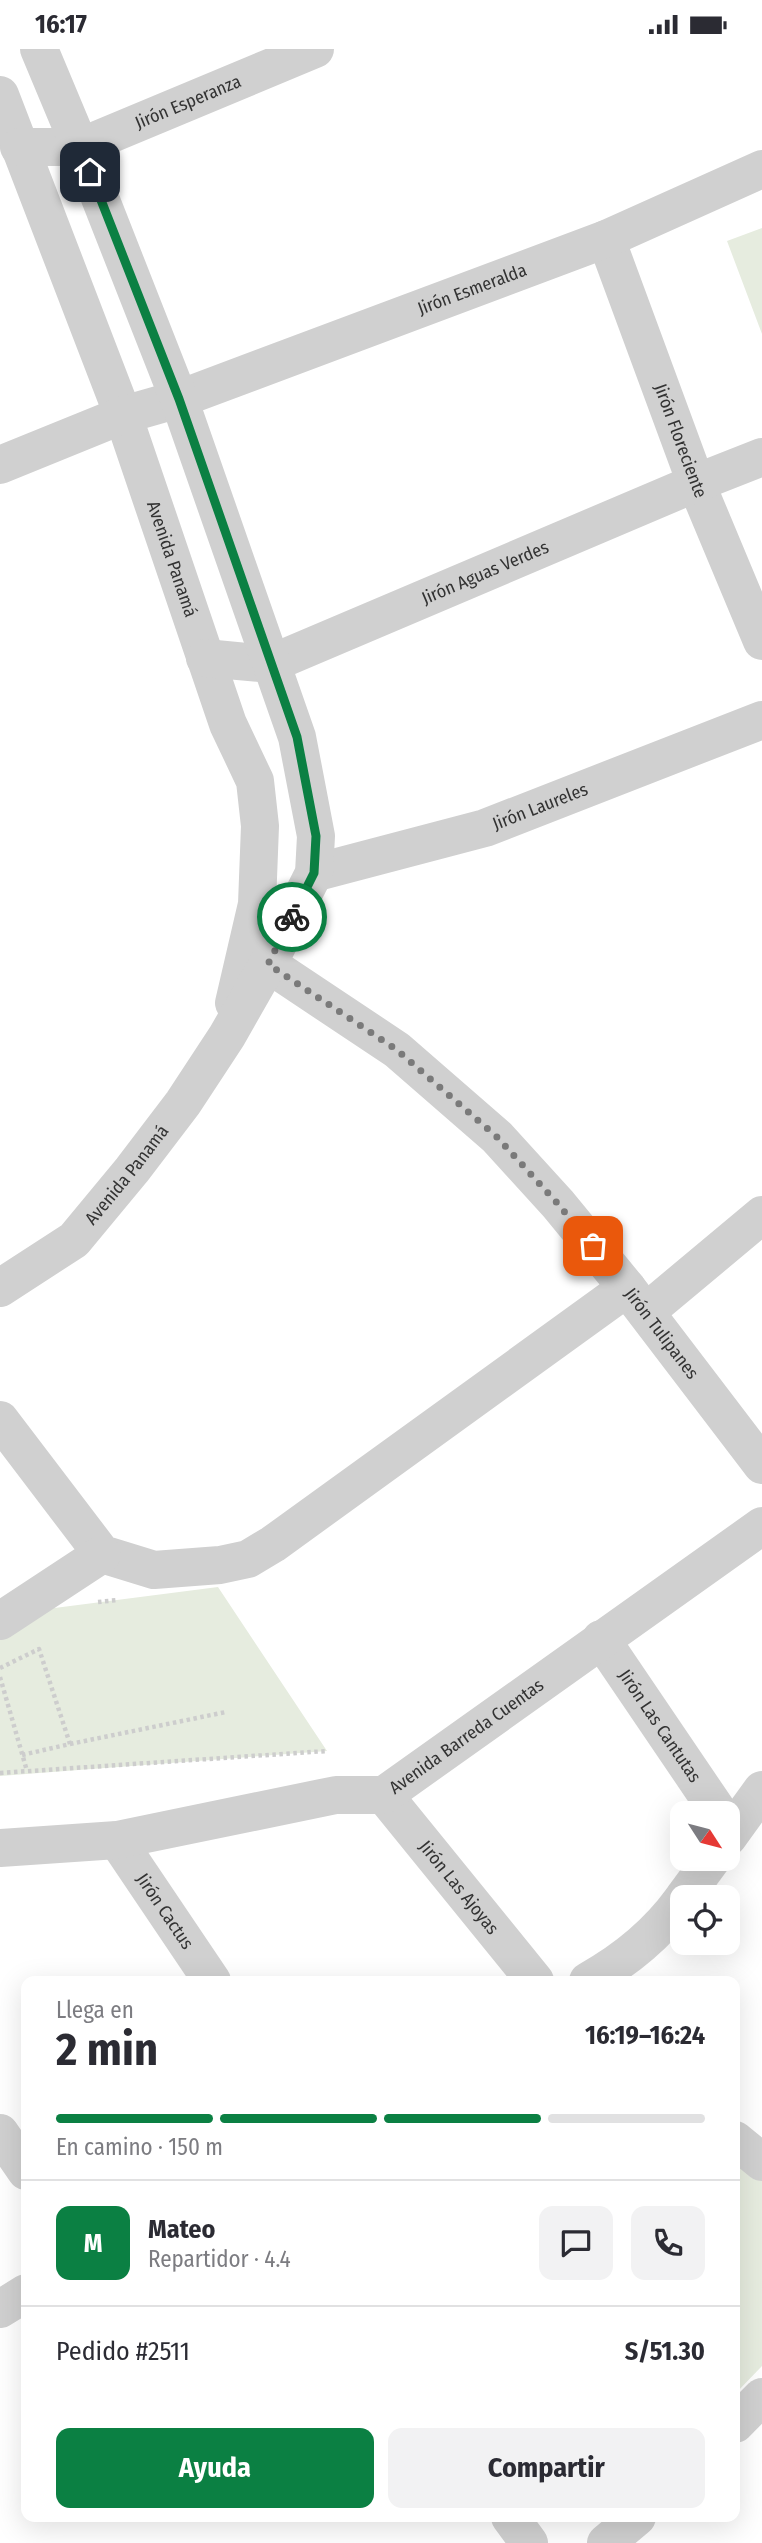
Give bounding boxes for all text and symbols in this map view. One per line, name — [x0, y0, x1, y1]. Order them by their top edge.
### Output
text: 16:17 — [35, 9, 87, 40]
street label: Jirón Esperanza — [132, 70, 244, 134]
pin — [60, 142, 120, 202]
icon: home — [71, 153, 109, 191]
street label: Jirón Esmeralda — [414, 259, 530, 320]
street label: Jirón Floreciente — [649, 381, 712, 501]
street label: Avenida Panamá — [142, 498, 202, 620]
street label: Jirón Aguas Verdes — [418, 536, 552, 609]
street label: Jirón Laureles — [489, 778, 591, 835]
courier — [257, 882, 327, 952]
icon: bike — [273, 898, 311, 936]
street label: Avenida Panamá — [80, 1121, 173, 1229]
pin — [563, 1216, 623, 1276]
icon: bag — [574, 1227, 612, 1265]
street label: Jirón Tulipanes — [620, 1283, 704, 1384]
street label: Jirón Las Cantutas — [614, 1665, 706, 1787]
street label: Avenida Barreda Cuentas — [385, 1674, 548, 1799]
north arrow — [670, 1801, 740, 1871]
map controls — [670, 1801, 740, 1955]
street label: Jirón Las Ajoyas — [414, 1836, 504, 1939]
street label: Jirón Cactus — [132, 1869, 199, 1954]
button: locate — [670, 1885, 740, 1955]
text: Llega en — [56, 1996, 134, 2024]
text: 16:19–16:24 — [585, 2020, 705, 2051]
text: 2 min — [56, 2022, 158, 2077]
text: En camino · 150 m — [56, 2133, 223, 2161]
button: chat — [539, 2206, 613, 2280]
button: phone — [631, 2206, 705, 2280]
text: Mateo — [148, 2214, 215, 2245]
text: M — [84, 2228, 102, 2259]
text: Repartidor · 4.4 — [148, 2245, 291, 2273]
text: Pedido #2511 — [56, 2336, 190, 2367]
text: S/51.30 — [625, 2336, 705, 2367]
button: Ayuda — [56, 2428, 374, 2508]
button: Compartir — [388, 2428, 705, 2508]

